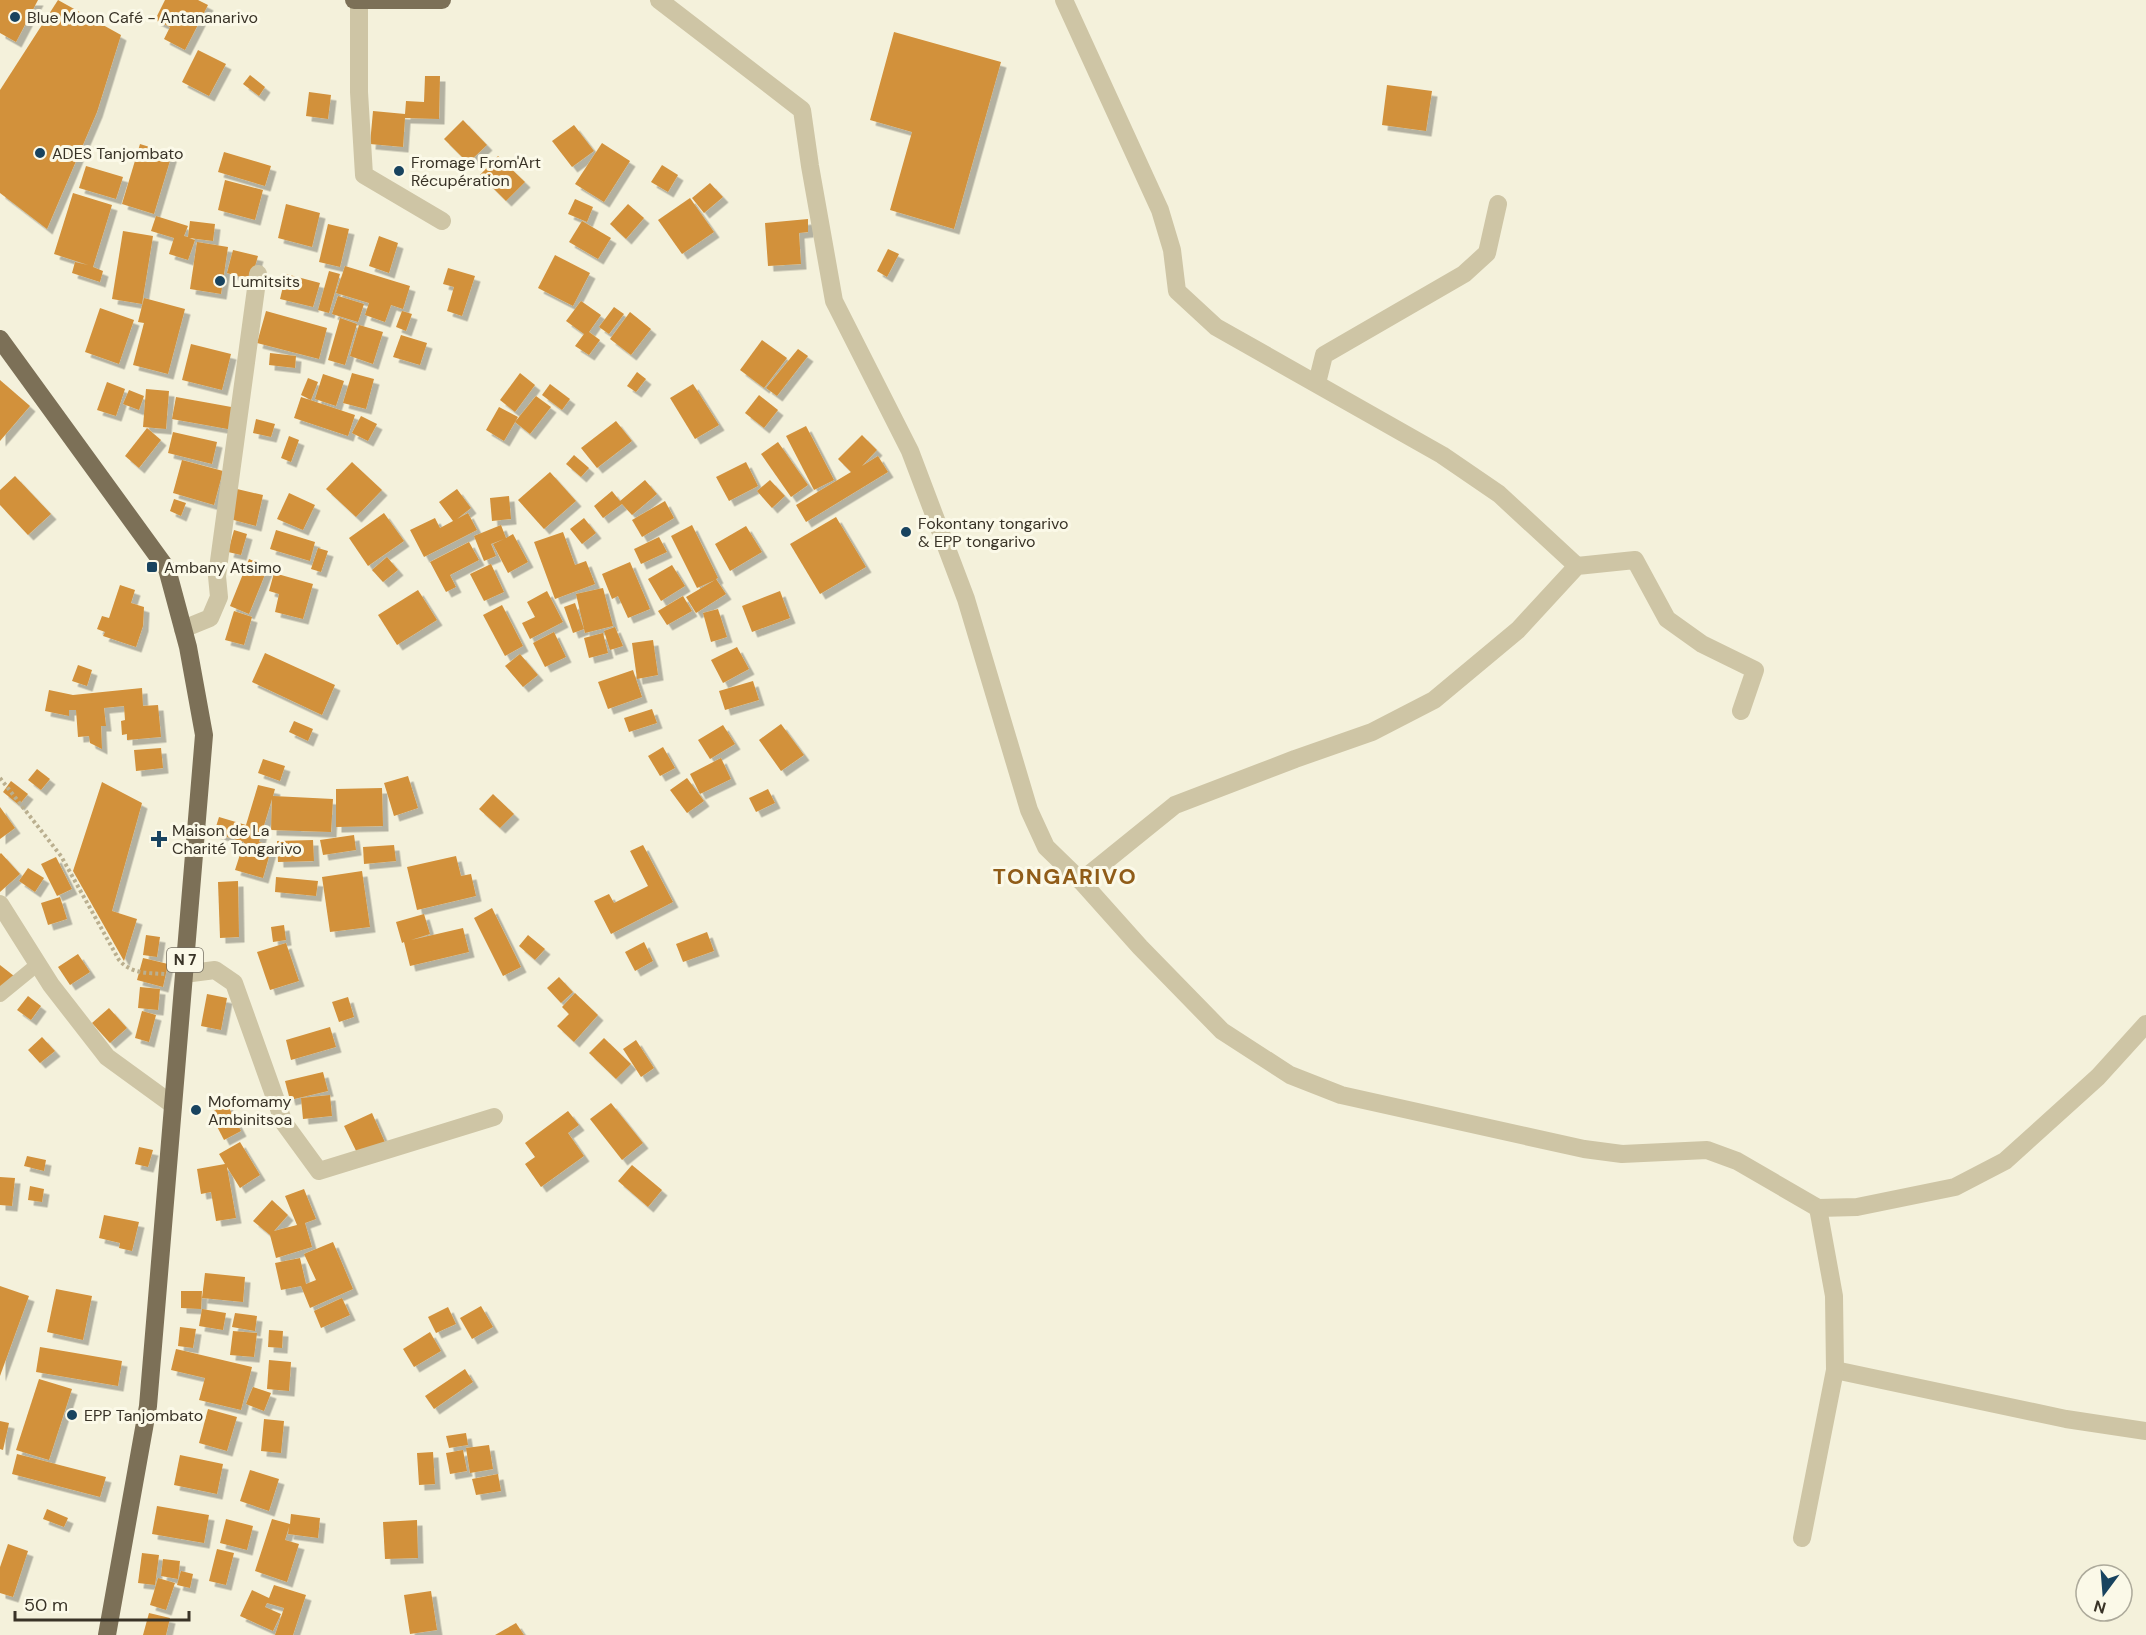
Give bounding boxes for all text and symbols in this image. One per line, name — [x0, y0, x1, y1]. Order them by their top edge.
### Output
place label: Blue Moon Café - Antananarivo — [27, 7, 258, 28]
marker: Blue Moon Café - Antananarivo — [8, 10, 22, 24]
place label: ADES Tanjombato — [52, 143, 184, 164]
marker: ADES Tanjombato — [33, 146, 47, 160]
place label: Fromage From'Art Récupération — [411, 152, 541, 191]
marker: Fromage From'Art Récupération — [392, 164, 406, 178]
place label: Lumitsits — [232, 271, 300, 292]
marker: Lumitsits — [213, 274, 227, 288]
place label: Fokontany tongarivo & EPP tongarivo — [918, 513, 1069, 552]
marker: Fokontany tongarivo & EPP tongarivo — [899, 525, 913, 539]
place label: Ambany Atsimo — [164, 557, 282, 578]
marker: Ambany Atsimo — [145, 560, 159, 574]
place label: Maison de La Charité Tongarivo — [172, 820, 302, 859]
marker: Maison de La Charité Tongarivo — [150, 830, 168, 848]
district label: TONGARIVO — [993, 862, 1137, 891]
road number: N 7 — [167, 948, 203, 972]
place label: Mofomamy Ambinitsoa — [208, 1091, 292, 1130]
marker: Mofomamy Ambinitsoa — [189, 1103, 203, 1117]
place label: EPP Tanjombato — [84, 1405, 203, 1426]
marker: EPP Tanjombato — [65, 1408, 79, 1422]
north arrow — [2074, 1563, 2134, 1623]
scale bar — [15, 1584, 189, 1622]
text: 50 m — [24, 1593, 68, 1617]
text: N — [2091, 1595, 2109, 1619]

